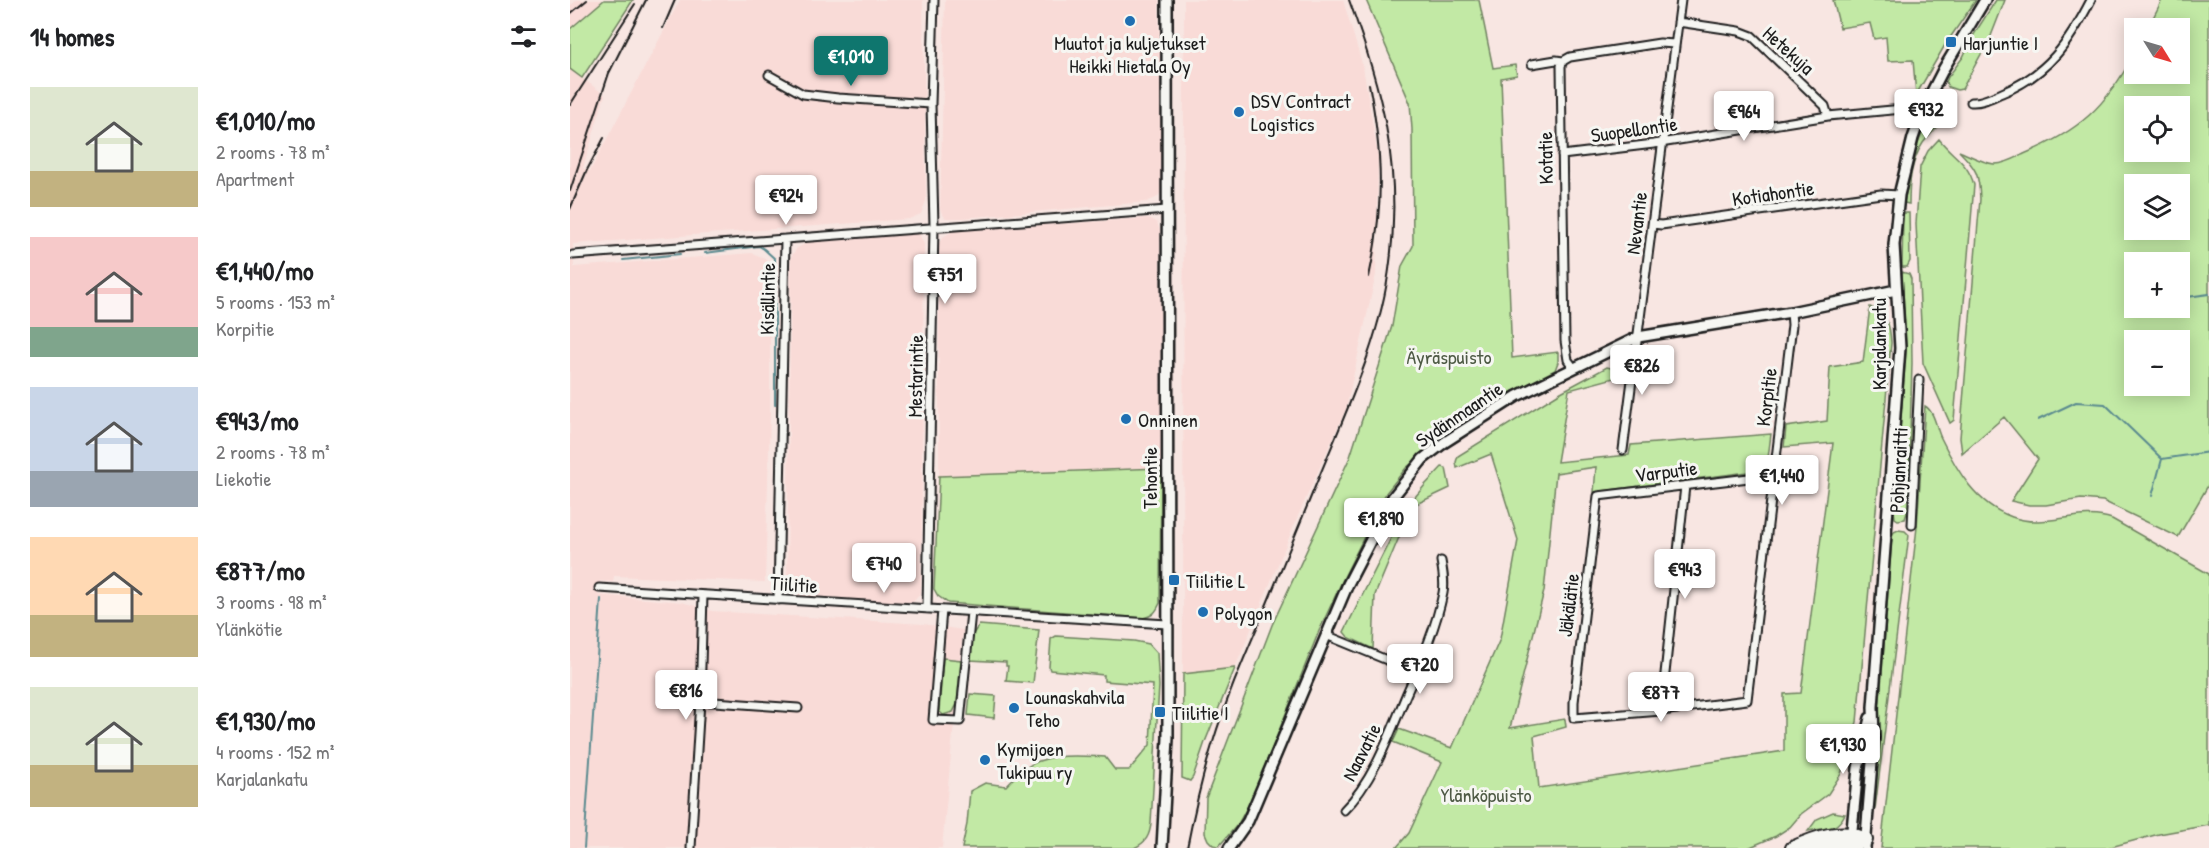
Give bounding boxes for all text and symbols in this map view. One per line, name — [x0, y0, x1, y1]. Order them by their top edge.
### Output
marker: Muutot ja kuljetukset Heikki Hietala Oy — [1123, 14, 1137, 28]
north arrow — [2124, 18, 2190, 84]
map controls — [2124, 18, 2190, 396]
text: 14 homes — [30, 19, 115, 54]
icon: filters — [507, 20, 540, 53]
street label: Hetekuja — [1757, 20, 1821, 81]
place label: Muutot ja kuljetukset Heikki Hietala Oy — [1054, 29, 1207, 79]
place label: Harjuntie I — [1963, 29, 2038, 56]
marker: Harjuntie I — [1944, 35, 1958, 49]
pin: €1,010 — [802, 36, 900, 87]
text: €1,010 — [828, 42, 874, 69]
place label: DSV Contract Logistics — [1251, 87, 1352, 137]
pin: €932 — [1890, 89, 1962, 140]
pin: €964 — [1708, 91, 1780, 142]
text: €932 — [1908, 95, 1944, 122]
button: locate — [2124, 96, 2190, 162]
text: €964 — [1728, 97, 1760, 124]
text: €1,010/mo — [216, 103, 315, 138]
marker: DSV Contract Logistics — [1232, 105, 1246, 119]
street label: Suopellontie — [1589, 110, 1679, 148]
icon: home — [78, 111, 150, 183]
street label: Kotatie — [1531, 131, 1559, 185]
text: 2 rooms · 78 m² — [216, 138, 330, 165]
text: Apartment — [216, 165, 294, 192]
street label: Kotiahontie — [1730, 174, 1816, 212]
button: layers — [2124, 174, 2190, 240]
pin: €924 — [750, 175, 822, 226]
text: €924 — [769, 181, 803, 208]
street label: Nevantie — [1619, 190, 1653, 256]
button: + — [2124, 252, 2190, 318]
text: €1,440/mo — [216, 253, 314, 288]
pin: €751 — [909, 254, 981, 305]
text: €751 — [927, 260, 963, 287]
icon: home — [78, 261, 150, 333]
street label: Kisällintie — [753, 263, 781, 335]
text: 5 rooms · 153 m² — [216, 288, 335, 315]
street label: Karjalankatu — [1865, 298, 1892, 390]
text: Korpitie — [216, 315, 275, 342]
button: − — [2124, 330, 2190, 396]
street label: Mestarintie — [901, 334, 929, 418]
park label: Äyräspuisto — [1406, 343, 1492, 370]
pin: €826 — [1606, 345, 1678, 396]
text: €826 — [1624, 351, 1660, 378]
street label: Korpitie — [1749, 366, 1783, 428]
street label: Sydänmaantie — [1410, 375, 1508, 453]
text: €943/mo — [216, 403, 299, 438]
place label: Onninen — [1138, 406, 1198, 433]
icon: home — [78, 411, 150, 483]
marker: Onninen — [1119, 412, 1133, 426]
street label: Pohjanraitti — [1882, 426, 1914, 514]
text: 2 rooms · 78 m² — [216, 438, 330, 465]
street label: Tehontie — [1136, 447, 1163, 509]
street label: Varputie — [1633, 454, 1699, 488]
pin: €1,440 — [1733, 455, 1831, 506]
text: €1,440 — [1760, 461, 1804, 488]
text: Liekotie — [216, 465, 272, 492]
pin: €1,890 — [1332, 498, 1430, 549]
text: €1,890 — [1358, 504, 1404, 531]
pin: €740 — [848, 543, 920, 594]
text: €740 — [866, 549, 902, 576]
pin: €943 — [1649, 549, 1721, 600]
text: €877/mo — [216, 553, 305, 588]
text: €943 — [1668, 555, 1702, 582]
icon: home — [78, 561, 150, 633]
place label: Tiilitie L — [1186, 567, 1245, 594]
street label: Tiilitie — [769, 569, 819, 599]
street label: Jäkälätie — [1551, 572, 1585, 638]
marker: Tiilitie L — [1167, 573, 1181, 587]
text: 3 rooms · 98 m² — [216, 588, 327, 615]
place label: Polygon — [1215, 599, 1272, 626]
marker: Polygon — [1196, 605, 1210, 619]
text: Ylänkötie — [216, 615, 283, 642]
pin: €720 — [1384, 644, 1456, 695]
text: €720 — [1401, 650, 1439, 677]
pin: €816 — [650, 670, 722, 721]
pin: €877 — [1625, 672, 1697, 723]
text: €816 — [669, 676, 703, 703]
text: €877 — [1642, 678, 1680, 705]
place label: Lounaskahvila Teho — [1026, 683, 1124, 733]
place label: Tiilitie I — [1172, 699, 1229, 726]
marker: Lounaskahvila Teho — [1007, 701, 1021, 715]
text: €1,930/mo — [216, 703, 315, 738]
marker: Tiilitie I — [1153, 705, 1167, 719]
icon: home — [78, 711, 150, 783]
street label: Naavatie — [1335, 718, 1387, 786]
pin: €1,930 — [1794, 724, 1892, 775]
text: €1,930 — [1820, 730, 1866, 757]
place label: Kymijoen Tukipuu ry — [997, 735, 1072, 785]
text: 4 rooms · 152 m² — [216, 738, 334, 765]
marker: Kymijoen Tukipuu ry — [978, 753, 992, 767]
text: Karjalankatu — [216, 765, 308, 792]
park label: Ylänköpuisto — [1440, 781, 1532, 808]

